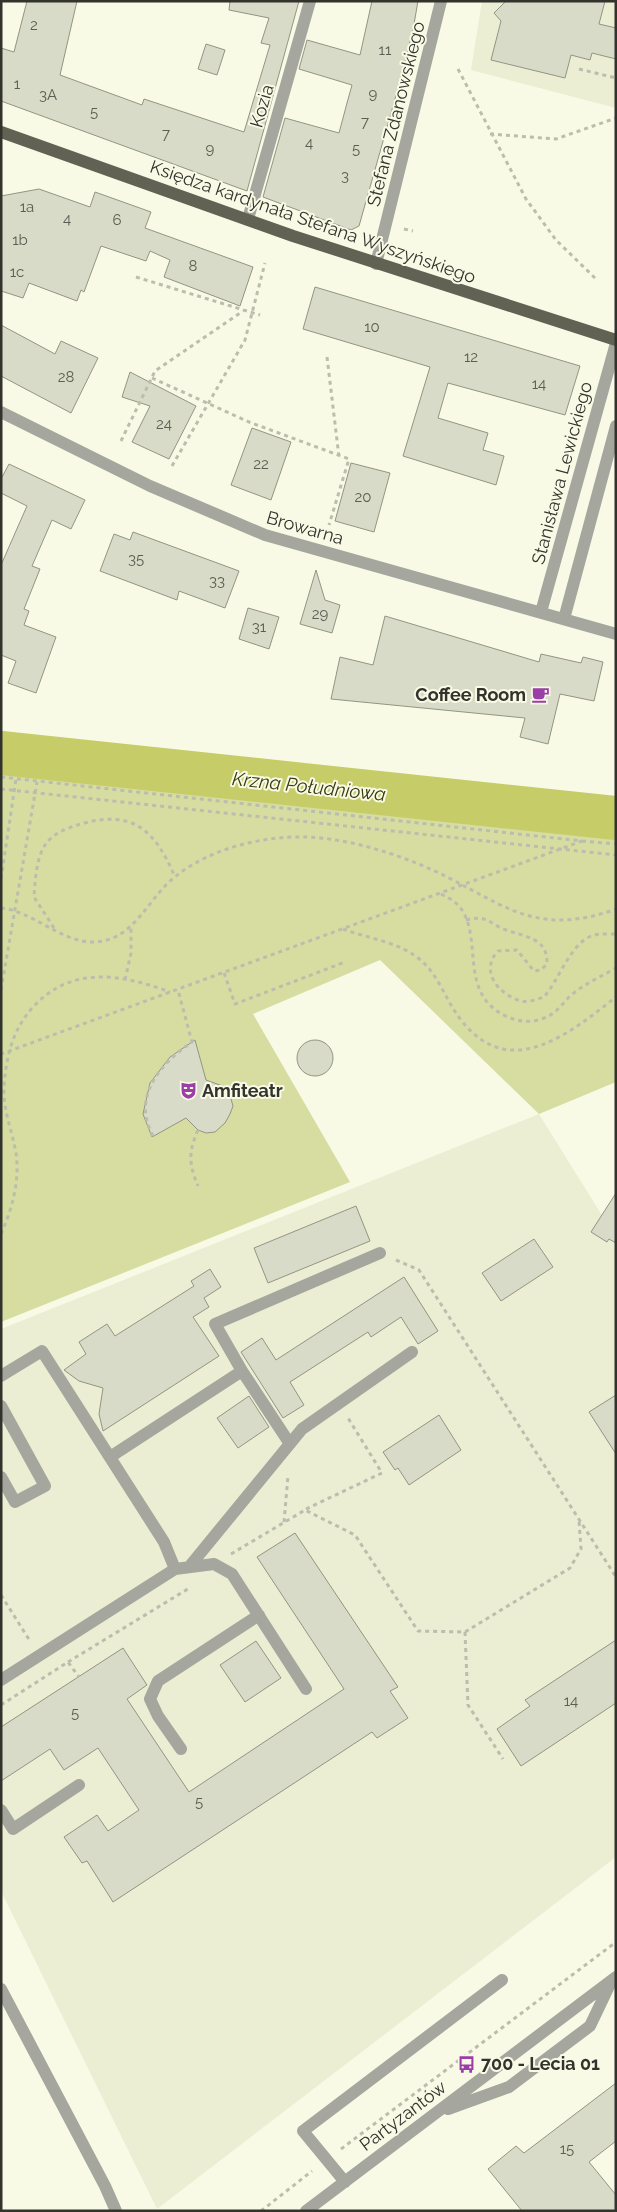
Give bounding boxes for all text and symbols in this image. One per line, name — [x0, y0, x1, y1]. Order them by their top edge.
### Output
house number: 2 — [30, 16, 38, 34]
street label: Stefana Zdanowskiego — [362, 19, 429, 208]
house number: 11 — [379, 41, 392, 59]
house number: 1 — [14, 75, 21, 93]
street label: Kozia — [245, 82, 278, 130]
house number: 9 — [369, 85, 378, 103]
house number: 3A — [39, 86, 57, 104]
house number: 5 — [90, 103, 98, 121]
house number: 7 — [361, 113, 369, 131]
house number: 7 — [162, 125, 170, 143]
house number: 4 — [305, 134, 313, 152]
house number: 9 — [206, 140, 215, 158]
house number: 5 — [352, 140, 360, 158]
street label: Księdza kardynała Stefana Wyszyńskiego — [148, 156, 479, 287]
house number: 3 — [341, 167, 349, 185]
house number: 1a — [20, 198, 34, 216]
house number: 4 — [63, 210, 71, 228]
house number: 6 — [112, 211, 122, 229]
house number: 1b — [12, 231, 28, 249]
house number: 8 — [189, 257, 198, 275]
house number: 1c — [10, 263, 24, 281]
house number: 10 — [364, 318, 380, 336]
house number: 12 — [464, 348, 478, 366]
house number: 28 — [58, 368, 74, 386]
house number: 14 — [532, 375, 546, 393]
street label: Stanisława Lewickiego — [527, 379, 596, 566]
house number: 24 — [156, 415, 172, 433]
house number: 22 — [253, 455, 269, 473]
house number: 20 — [355, 488, 372, 506]
street label: Browarna — [264, 507, 346, 549]
house number: 35 — [128, 550, 144, 568]
house number: 33 — [209, 572, 225, 590]
house number: 29 — [312, 605, 329, 623]
house number: 31 — [252, 618, 267, 636]
place label: Coffee Room — [415, 684, 526, 705]
cafe icon: Coffee Room — [530, 685, 550, 705]
water label: Krzna Południowa — [231, 767, 387, 805]
place label: Amfiteatr — [202, 1080, 283, 1101]
theatre icon: Amfiteatr — [178, 1081, 198, 1101]
house number: 14 — [564, 1692, 578, 1710]
house number: 5 — [71, 1704, 79, 1722]
house number: 5 — [195, 1793, 203, 1811]
place label: 700 - Lecia 01 — [481, 2053, 600, 2074]
bus stop icon: 700 - Lecia 01 — [457, 2054, 477, 2074]
street label: Partyzantów — [355, 2076, 450, 2155]
house number: 15 — [560, 2140, 574, 2158]

